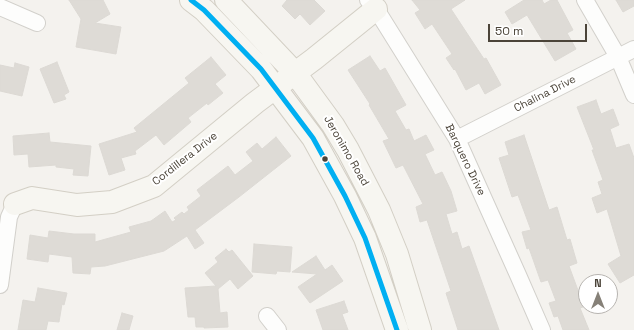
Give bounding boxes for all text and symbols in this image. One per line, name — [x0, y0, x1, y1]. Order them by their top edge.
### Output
scale bar — [490, 16, 589, 42]
text: 50 m — [495, 23, 523, 39]
street label: Chalina Drive — [512, 73, 578, 115]
street label: Jeronimo Road — [321, 113, 371, 189]
street label: Barquero Drive — [442, 122, 488, 198]
street label: Cordillera Drive — [150, 129, 220, 189]
unlabelled marker — [320, 154, 330, 164]
north arrow — [578, 274, 618, 314]
text: N — [594, 276, 602, 290]

